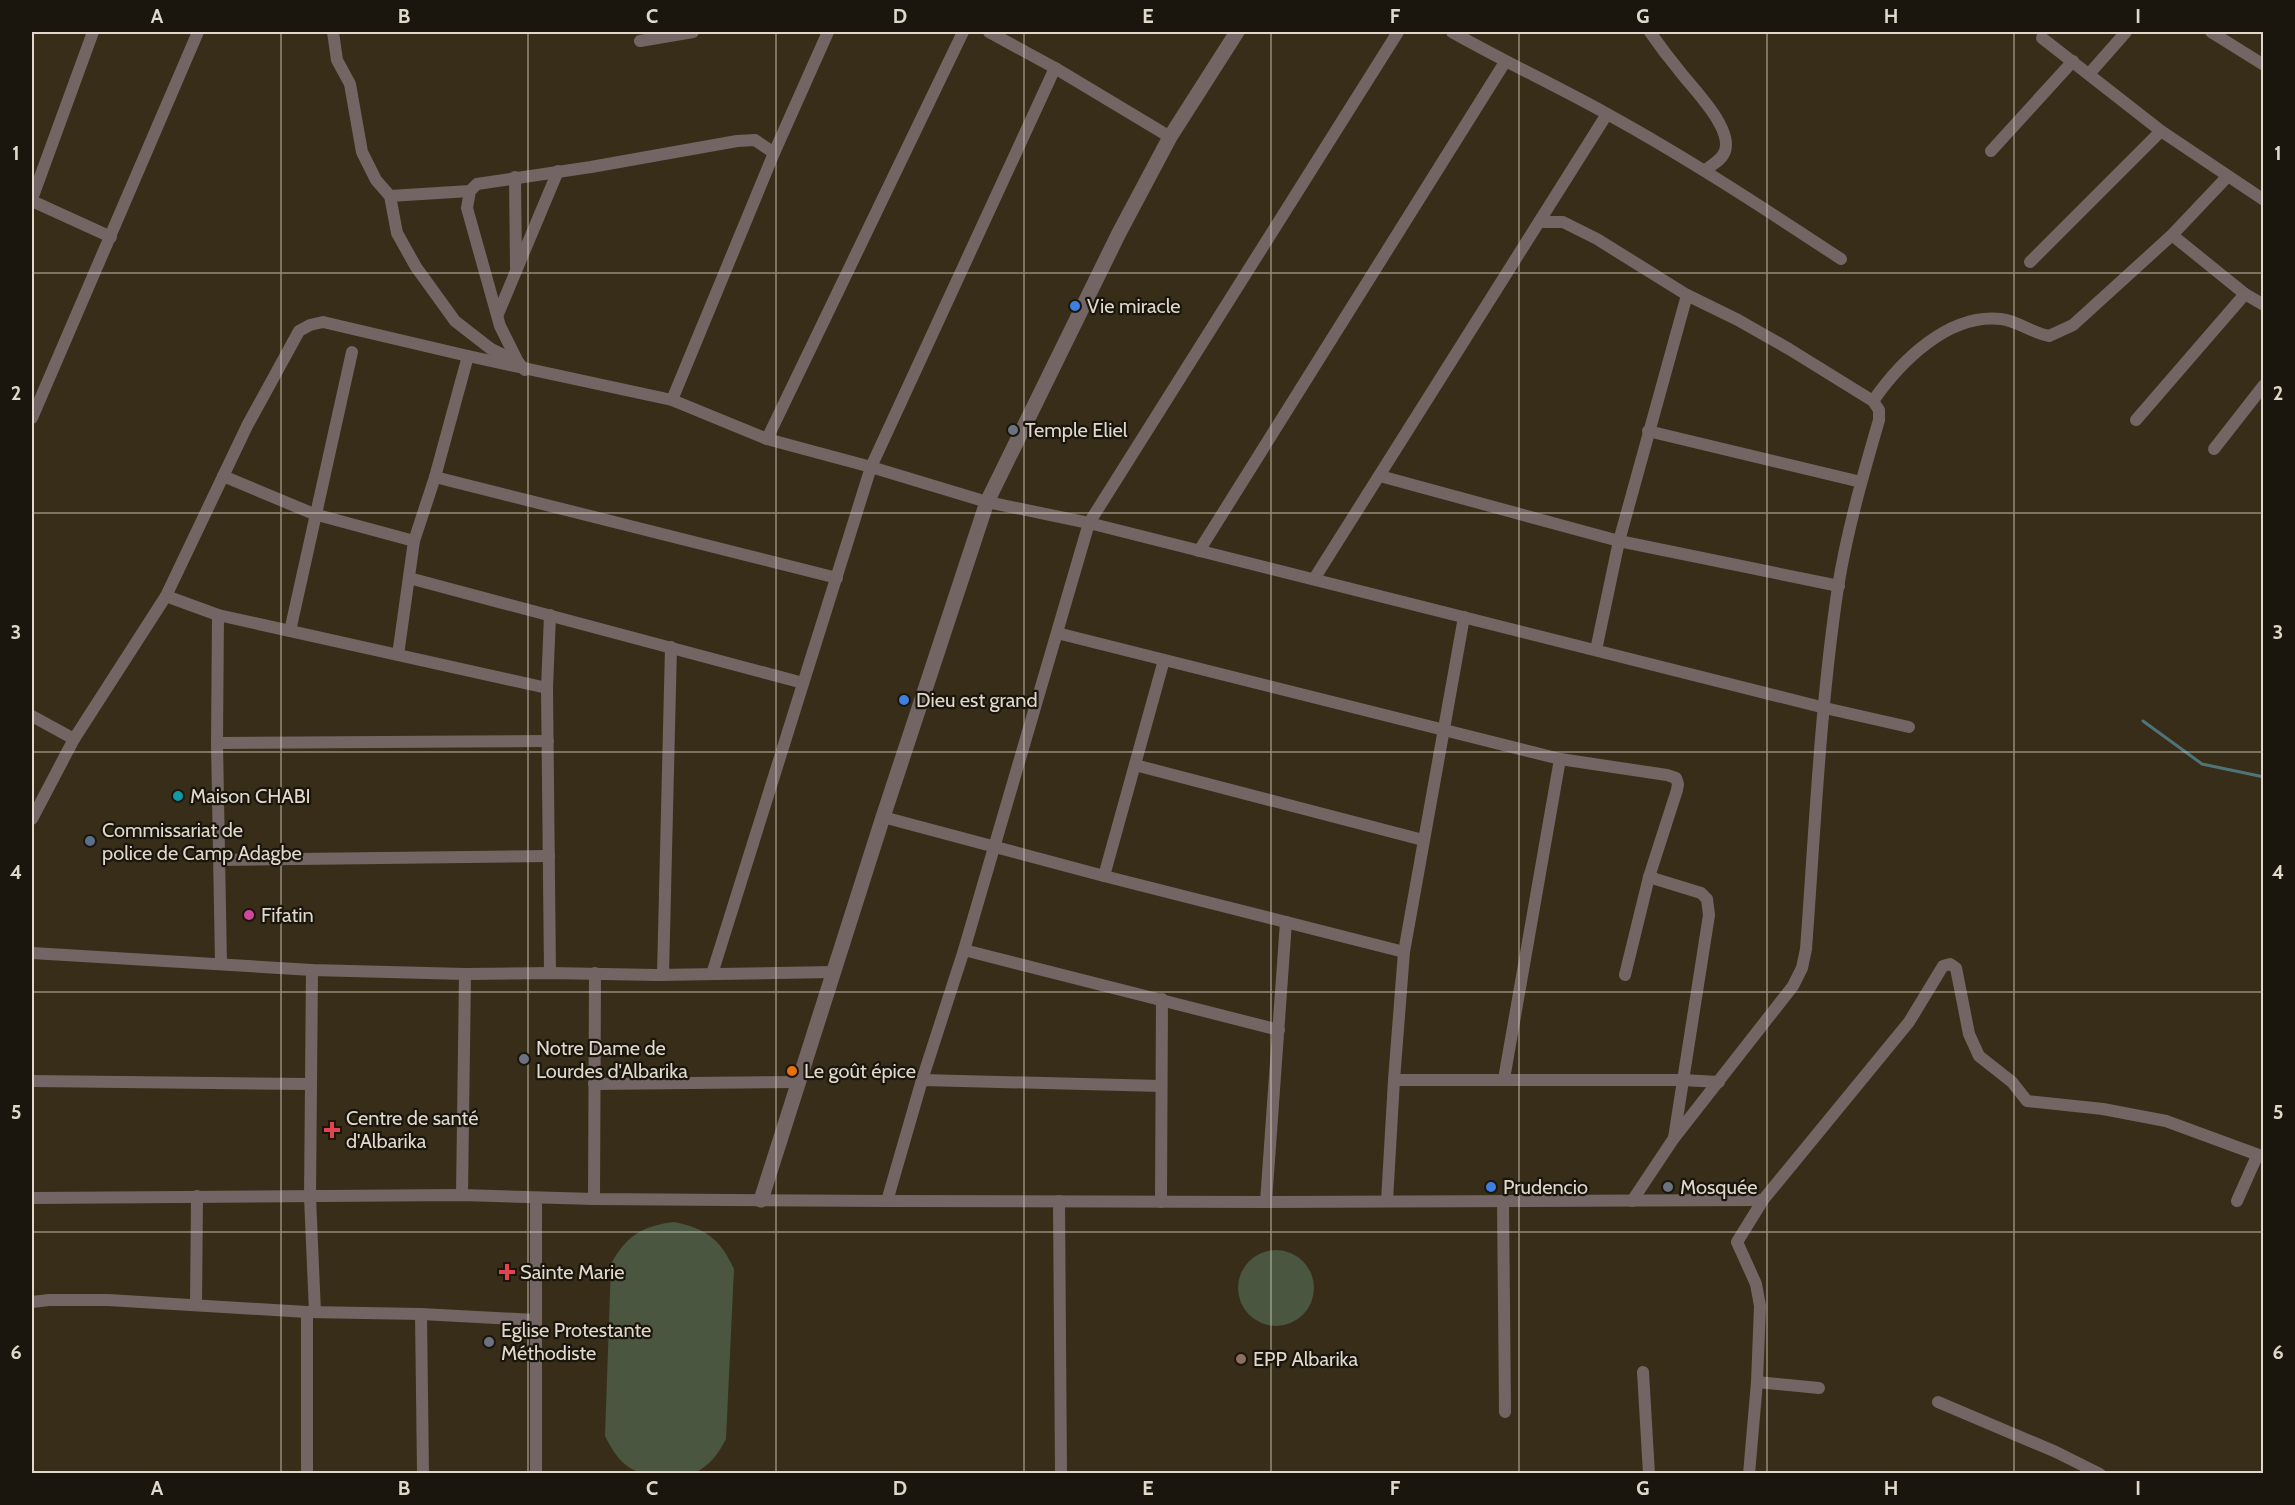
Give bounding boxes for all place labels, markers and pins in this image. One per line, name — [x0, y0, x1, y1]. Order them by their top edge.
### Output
place label: Vie miracle — [1087, 294, 1181, 318]
marker: Vie miracle — [1068, 299, 1082, 313]
place label: Temple Eliel — [1025, 418, 1128, 442]
marker: Temple Eliel — [1006, 423, 1020, 437]
place label: Dieu est grand — [916, 688, 1038, 712]
marker: Dieu est grand — [897, 693, 911, 707]
place label: Maison CHABI — [190, 784, 311, 808]
marker: Maison CHABI — [171, 789, 185, 803]
place label: Commissariat de police de Camp Adagbe — [102, 818, 302, 865]
marker: Commissariat de police de Camp Adagbe — [83, 834, 97, 848]
place label: Fifatin — [261, 903, 314, 927]
marker: Fifatin — [242, 908, 256, 922]
place label: Notre Dame de Lourdes d'Albarika — [536, 1036, 688, 1083]
marker: Notre Dame de Lourdes d'Albarika — [517, 1052, 531, 1066]
place label: Le goût épice — [804, 1059, 916, 1083]
marker: Le goût épice — [785, 1064, 799, 1078]
place label: Centre de santé d'Albarika — [346, 1106, 478, 1153]
marker: Centre de santé d'Albarika — [323, 1121, 341, 1139]
place label: Prudencio — [1503, 1175, 1588, 1199]
place label: Mosquée — [1680, 1175, 1757, 1199]
marker: Prudencio — [1484, 1180, 1498, 1194]
marker: Mosquée — [1661, 1180, 1675, 1194]
place label: Sainte Marie — [520, 1260, 624, 1284]
marker: Sainte Marie — [498, 1263, 516, 1281]
place label: Eglise Protestante Méthodiste — [501, 1318, 651, 1365]
marker: Eglise Protestante Méthodiste — [482, 1335, 496, 1349]
place label: EPP Albarika — [1253, 1347, 1358, 1371]
marker: EPP Albarika — [1234, 1352, 1248, 1366]

